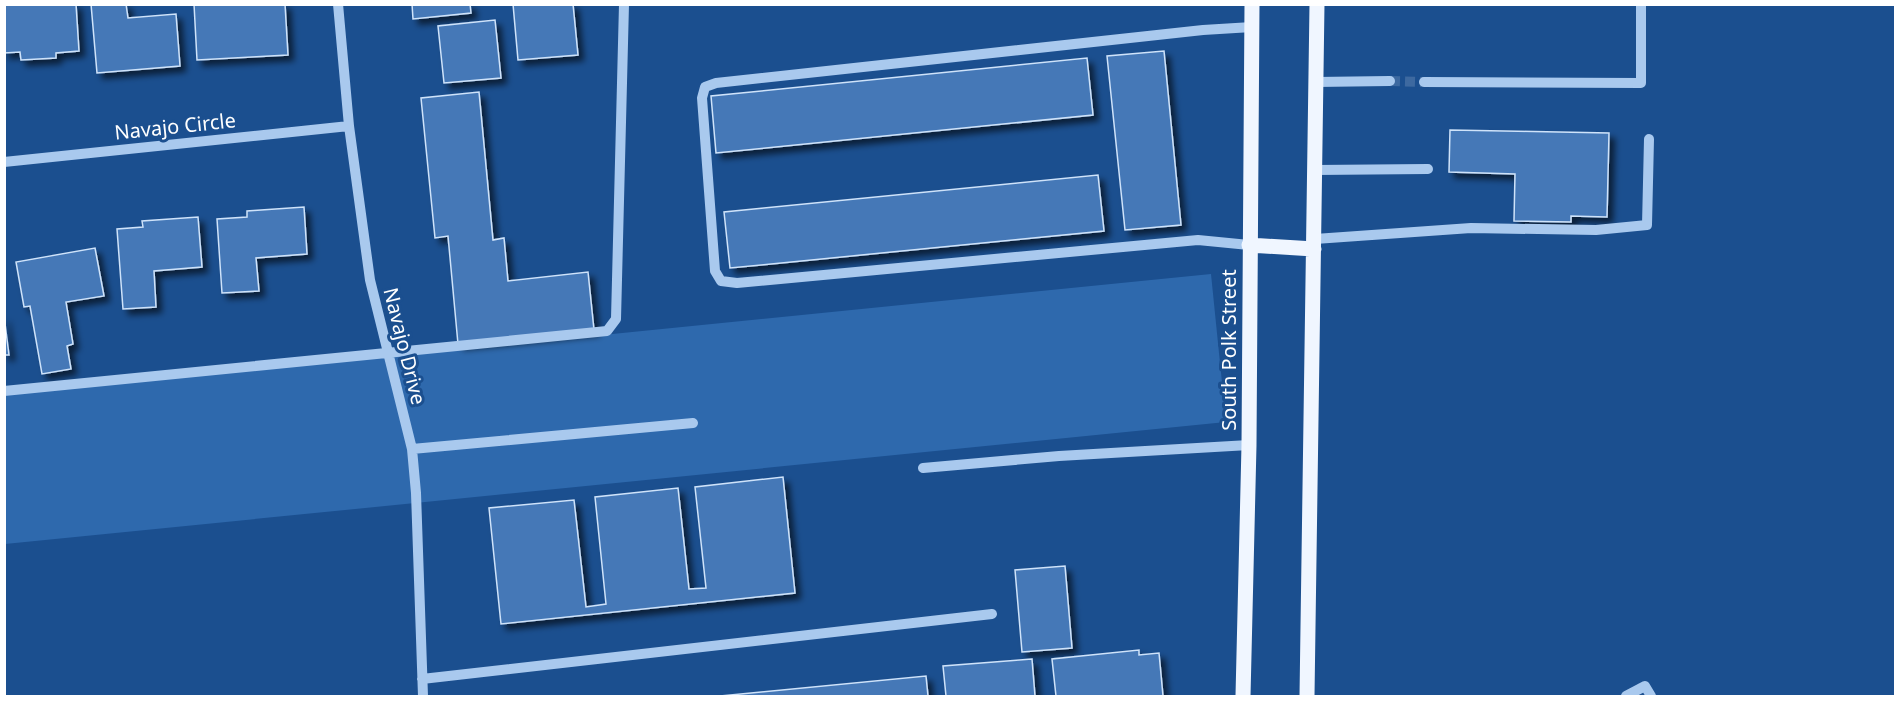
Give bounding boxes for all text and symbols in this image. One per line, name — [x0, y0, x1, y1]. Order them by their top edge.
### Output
street label: Navajo Circle — [113, 106, 237, 146]
street label: South Polk Street — [1215, 269, 1242, 431]
street label: Navajo Drive — [377, 285, 433, 407]

